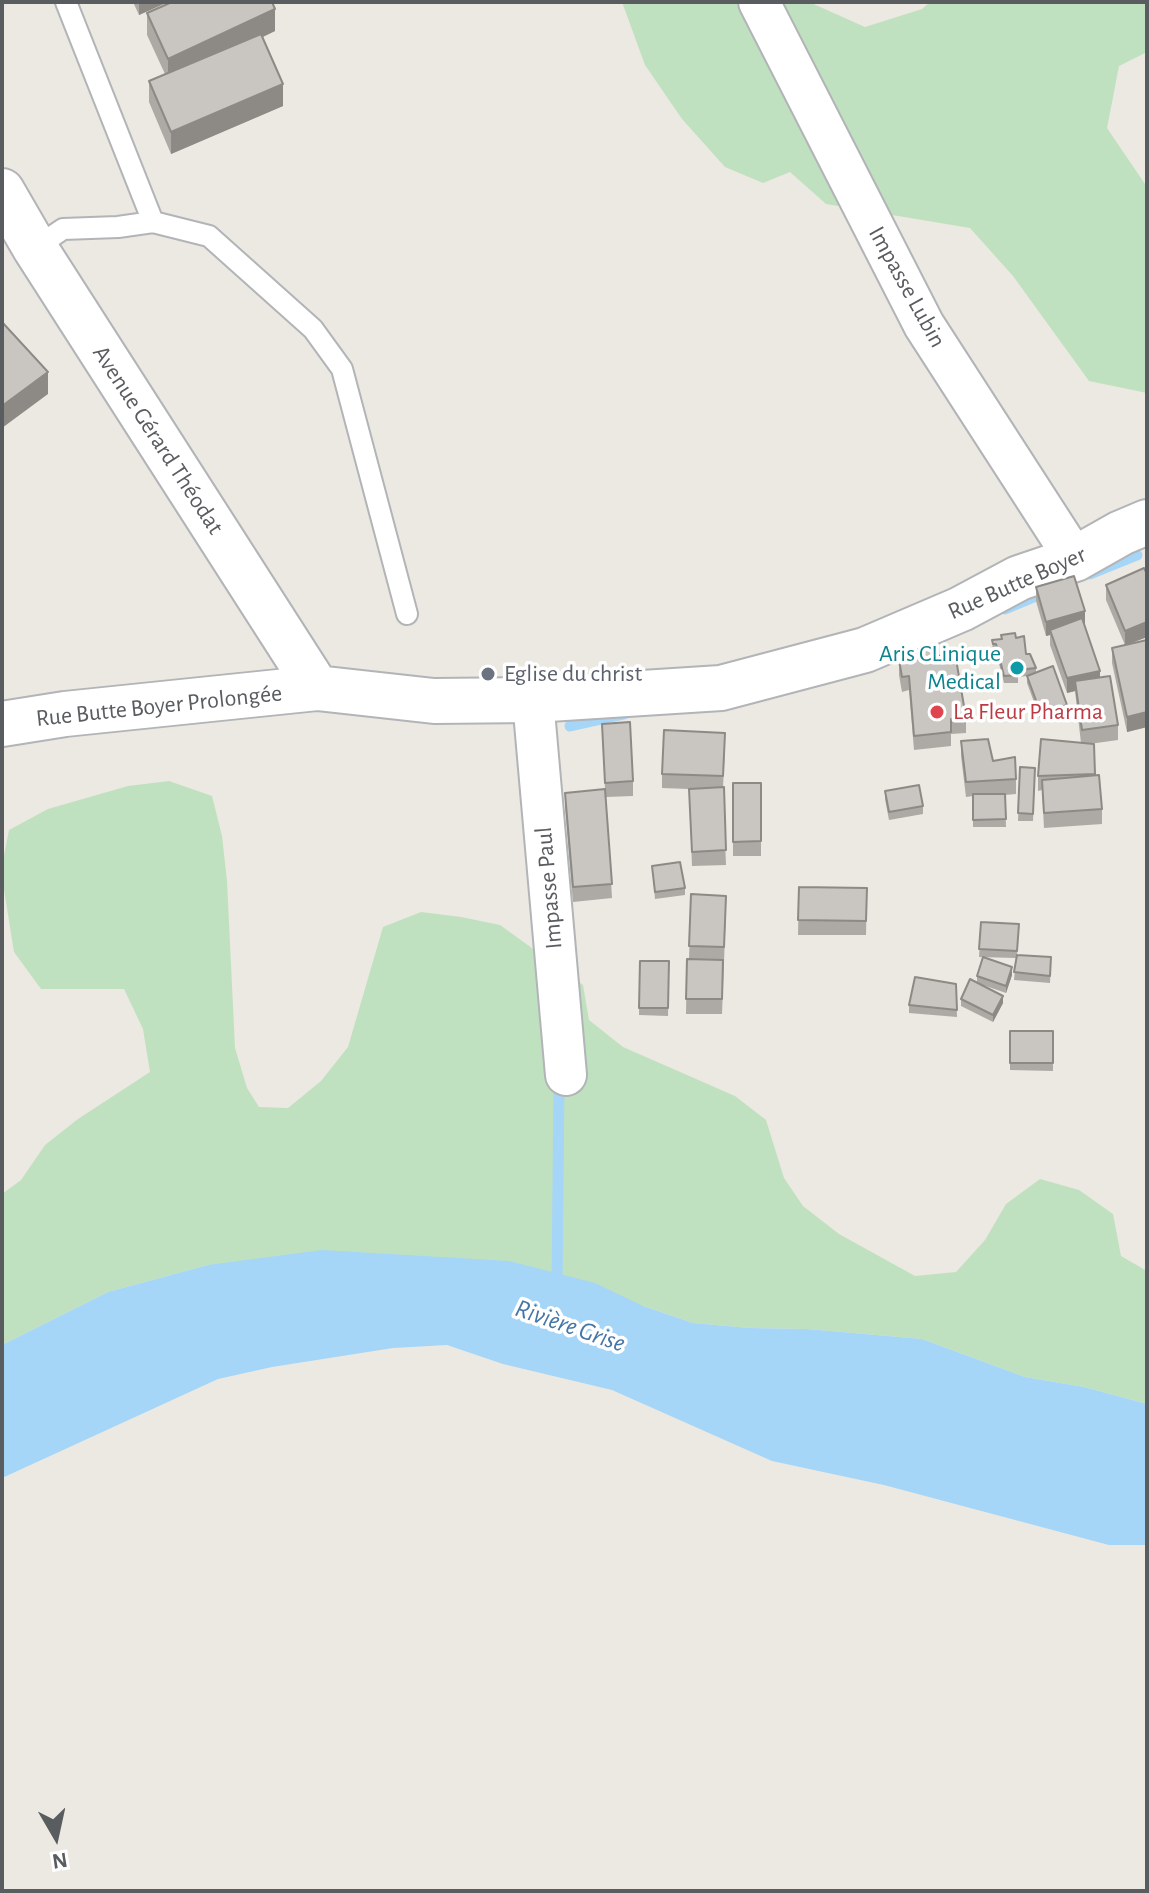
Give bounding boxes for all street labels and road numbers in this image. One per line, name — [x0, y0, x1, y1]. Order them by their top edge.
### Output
street label: Impasse Lubin — [862, 221, 952, 353]
street label: Avenue Gérard Théodat — [86, 340, 230, 540]
street label: Rue Butte Boyer — [944, 540, 1090, 626]
street label: Rue Butte Boyer Prolongée — [35, 679, 283, 733]
street label: Impasse Paul — [529, 826, 569, 950]

